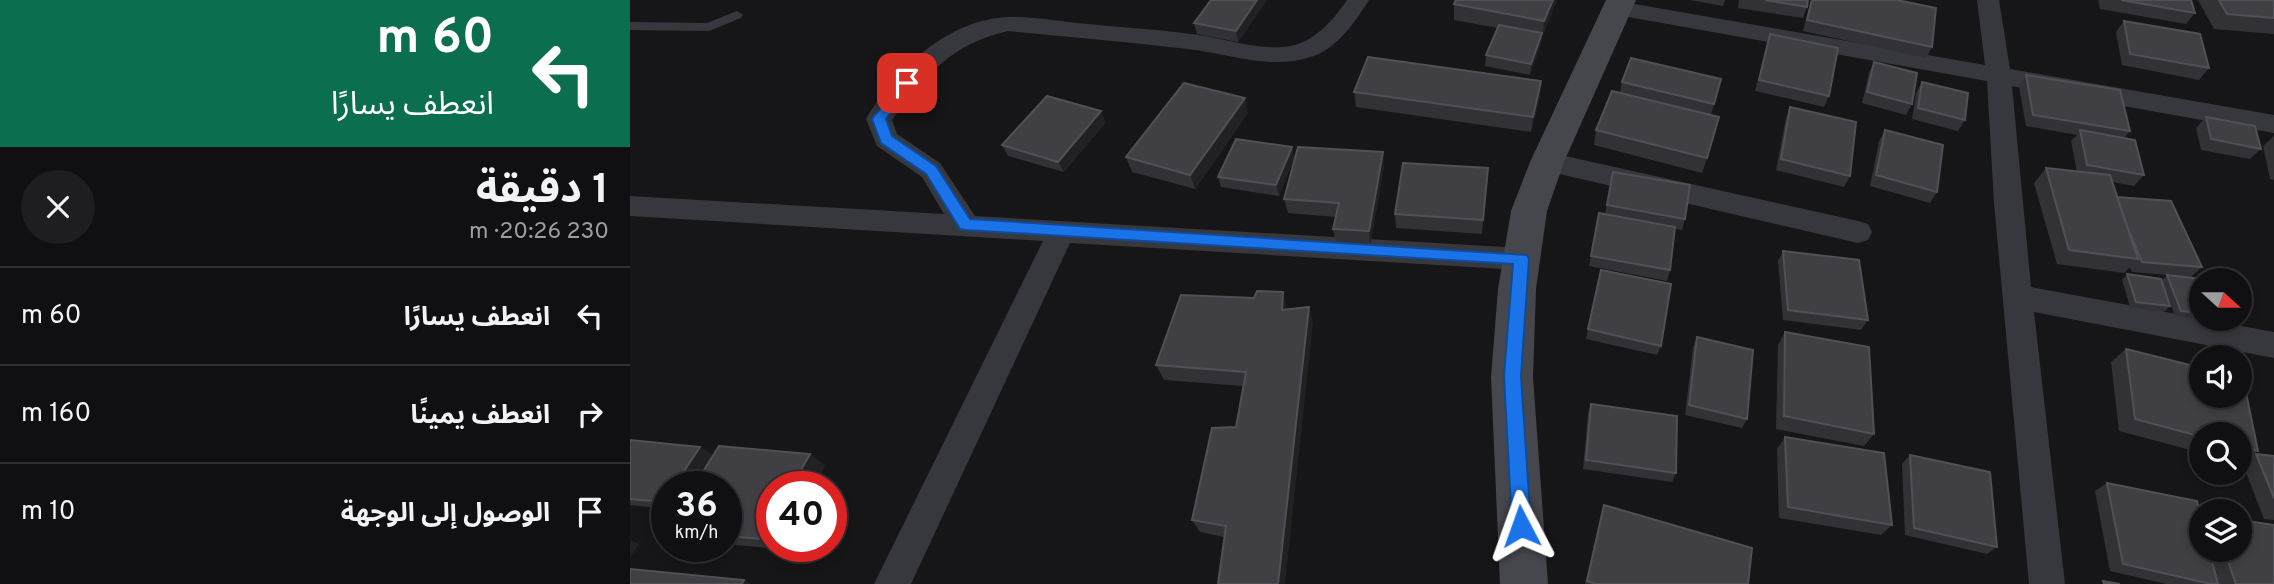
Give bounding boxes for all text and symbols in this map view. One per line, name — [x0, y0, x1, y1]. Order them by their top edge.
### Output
text: 60 m — [376, 9, 494, 71]
icon: left — [518, 28, 609, 119]
pin — [877, 53, 937, 113]
icon: arrive — [888, 64, 926, 102]
text: انعطف يسارًا — [331, 86, 494, 126]
text: 1 دقيقة — [476, 165, 609, 218]
button: close — [21, 170, 95, 244]
text: 230 m · 20:26 — [469, 218, 609, 247]
north arrow — [2189, 268, 2252, 331]
map controls — [2189, 268, 2252, 562]
icon: left — [571, 297, 609, 335]
text: 60 m — [21, 300, 81, 333]
text: انعطف يسارًا — [404, 302, 550, 335]
button: sound — [2189, 345, 2252, 408]
icon: right — [571, 395, 609, 433]
text: 160 m — [21, 398, 91, 431]
text: انعطف يمينًا — [411, 400, 550, 433]
button: search — [2189, 422, 2252, 485]
speed limit sign: 40 — [756, 471, 847, 562]
text: 36 — [675, 485, 718, 529]
position arrow — [1484, 489, 1558, 563]
icon: arrive — [571, 493, 609, 531]
text: 10 m — [21, 496, 76, 529]
text: الوصول إلى الوجهة — [341, 498, 550, 531]
button: layers — [2189, 499, 2252, 562]
text: km/h — [675, 522, 718, 545]

